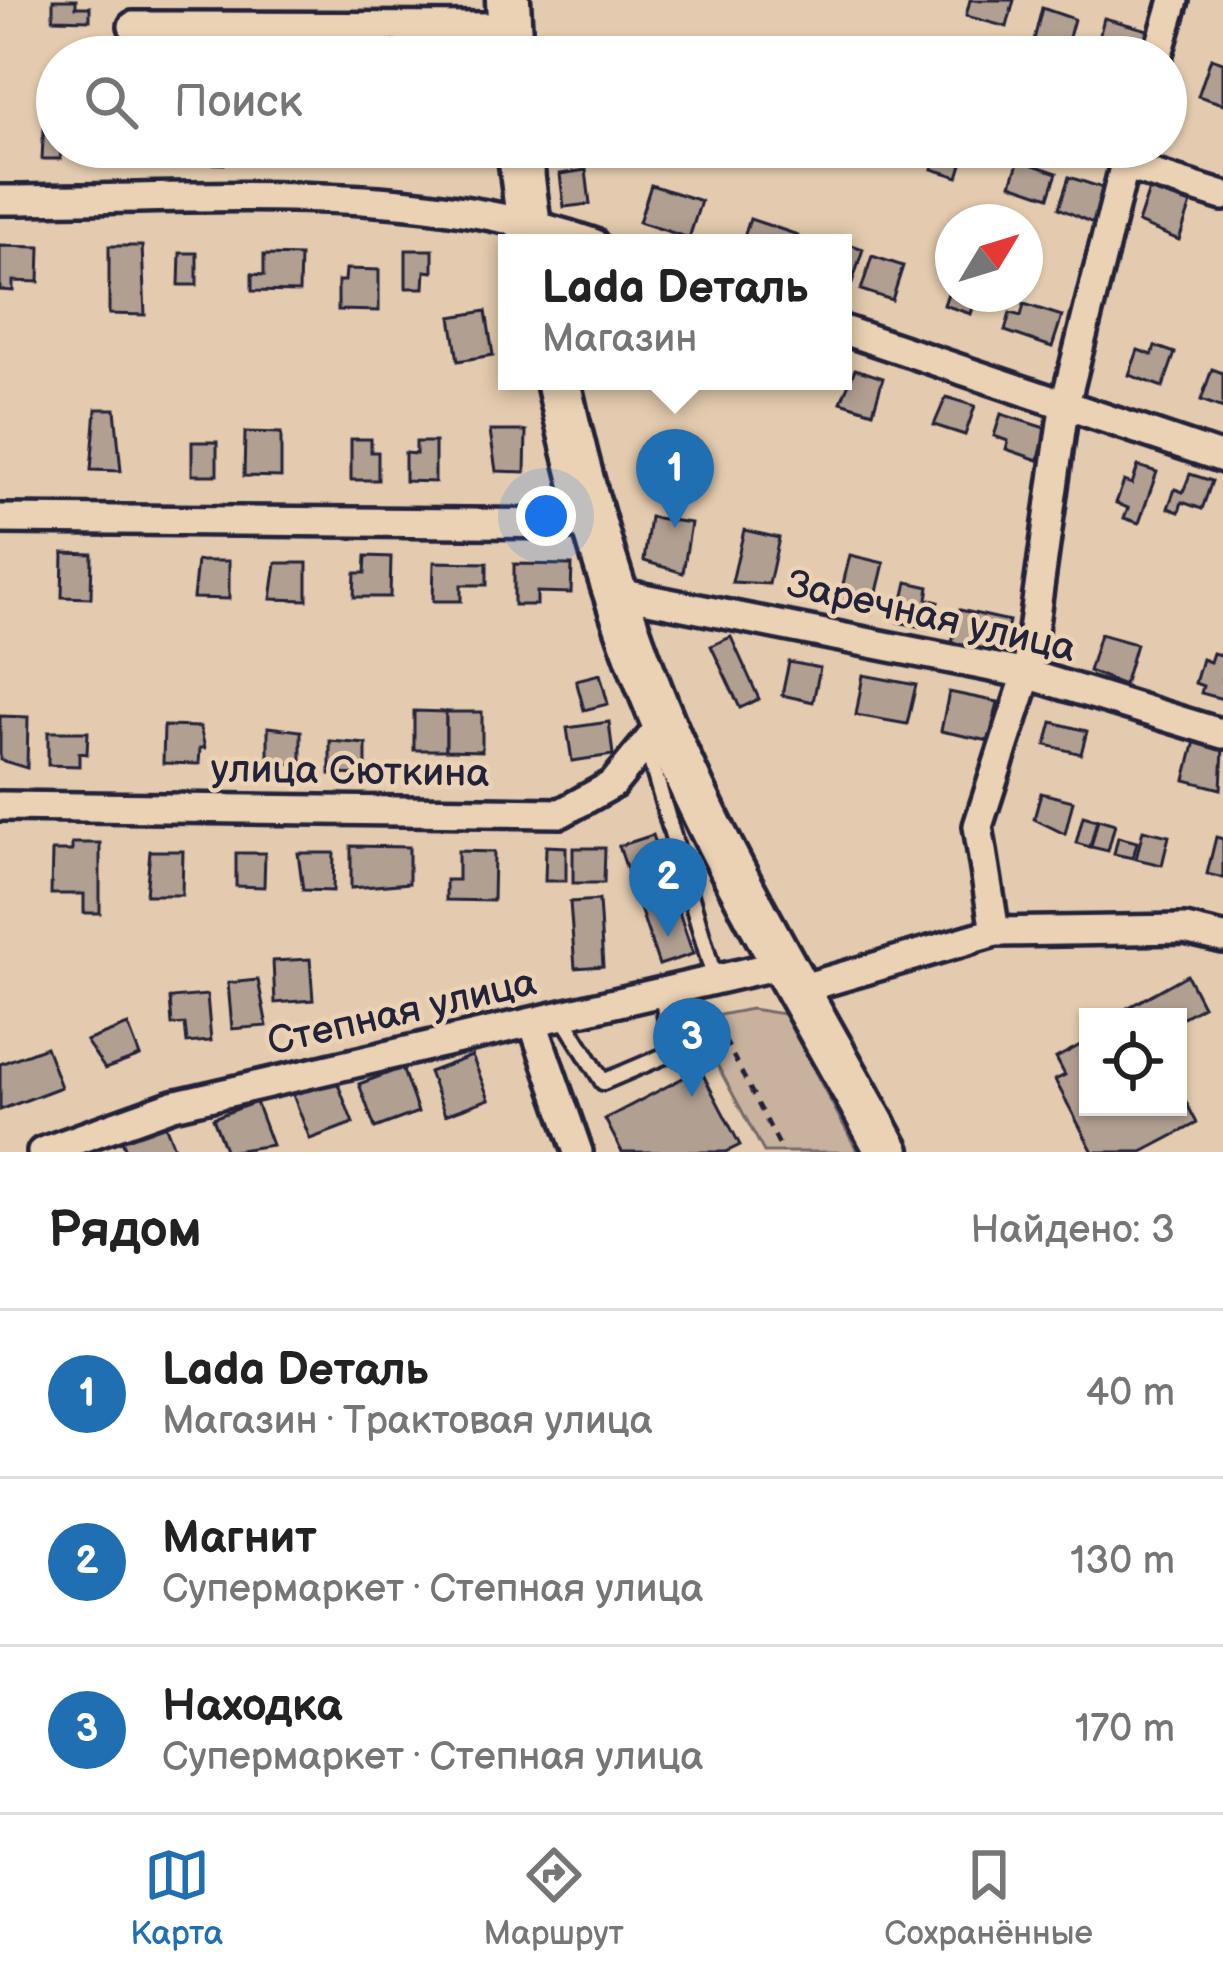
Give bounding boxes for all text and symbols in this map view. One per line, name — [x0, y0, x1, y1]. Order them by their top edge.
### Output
search box — [36, 36, 1187, 168]
icon: search — [78, 69, 144, 135]
text: Поиск — [174, 75, 302, 130]
north arrow — [935, 204, 1043, 312]
popup — [498, 234, 852, 390]
text: Lada Dеталь — [542, 261, 808, 316]
text: Магазин — [542, 316, 697, 363]
pin: 1 — [636, 429, 714, 528]
your location — [516, 486, 576, 546]
street label: Заречная улица — [782, 561, 1080, 673]
street label: улица Сюткина — [210, 746, 490, 798]
pin: 2 — [629, 838, 707, 937]
street label: Степная улица — [263, 959, 541, 1067]
pin: 3 — [653, 998, 731, 1097]
map controls — [1079, 1008, 1187, 1116]
button: locate — [1079, 1008, 1187, 1116]
text: Рядом — [48, 1200, 202, 1261]
text: Найдено: 3 — [970, 1207, 1175, 1254]
text: Lada Dеталь — [162, 1343, 428, 1398]
text: 1 — [79, 1370, 95, 1417]
text: 40 m — [1085, 1370, 1175, 1417]
text: Магазин · Трактовая улица — [162, 1398, 653, 1445]
text: Магнит — [162, 1511, 317, 1566]
text: 2 — [75, 1538, 99, 1585]
text: 130 m — [1070, 1538, 1175, 1585]
text: Супермаркет · Степная улица — [162, 1566, 704, 1613]
text: Находка — [162, 1679, 342, 1734]
text: 3 — [76, 1706, 98, 1753]
text: 170 m — [1075, 1706, 1175, 1753]
text: Супермаркет · Степная улица — [162, 1734, 704, 1781]
tab: Карта — [130, 1842, 223, 1954]
tab: Маршрут — [484, 1842, 624, 1954]
tab: Сохранённые — [884, 1842, 1093, 1954]

